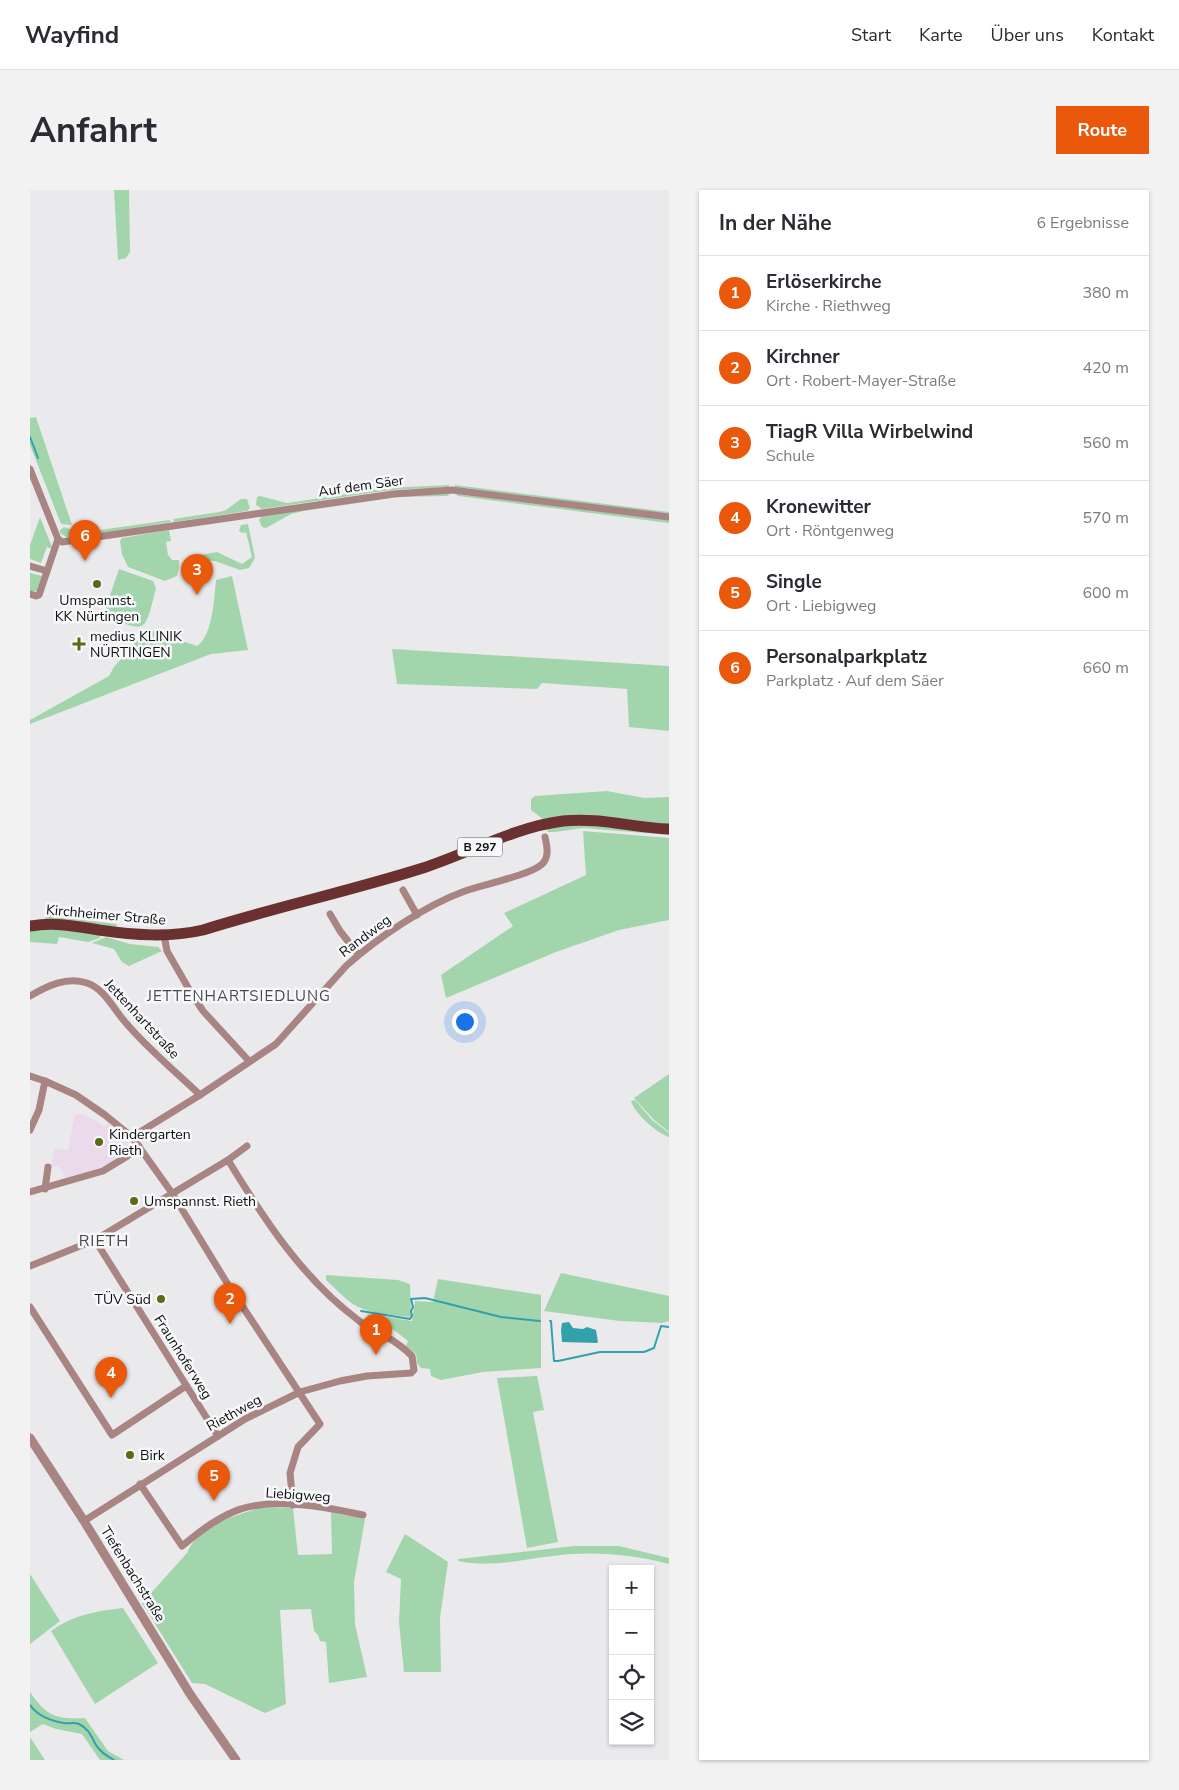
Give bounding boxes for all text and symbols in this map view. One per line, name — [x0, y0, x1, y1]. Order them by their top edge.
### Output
text: Wayfind — [25, 19, 119, 51]
text: Start — [851, 23, 891, 47]
text: Karte — [919, 23, 963, 47]
text: Über uns — [991, 23, 1064, 47]
text: Kontakt — [1092, 23, 1154, 47]
button: Route — [1056, 106, 1149, 154]
text: Anfahrt — [30, 107, 157, 154]
text: In der Nähe — [719, 209, 832, 237]
text: 6 Ergebnisse — [1036, 212, 1129, 234]
text: Erlöserkirche — [766, 269, 881, 295]
text: 1 — [730, 282, 740, 304]
text: 380 m — [1082, 282, 1129, 304]
text: Kirche · Riethweg — [766, 295, 891, 317]
text: Kirchner — [766, 344, 840, 370]
text: 2 — [730, 357, 740, 379]
text: 420 m — [1082, 357, 1129, 379]
text: Ort · Robert-Mayer-Straße — [766, 370, 956, 392]
text: TiagR Villa Wirbelwind — [766, 419, 973, 445]
text: 3 — [730, 432, 740, 454]
text: 560 m — [1082, 432, 1129, 454]
text: Schule — [766, 445, 814, 467]
street label: Auf dem Säer — [317, 471, 405, 501]
text: Kronewitter — [766, 494, 871, 520]
text: 4 — [730, 507, 740, 529]
text: 570 m — [1082, 507, 1129, 529]
pin: 6 — [69, 520, 101, 561]
text: Ort · Röntgenweg — [766, 520, 894, 542]
pin: 3 — [181, 554, 213, 595]
text: Single — [766, 569, 822, 595]
marker: Umspannst. KK Nürtingen — [91, 578, 103, 590]
text: 5 — [730, 582, 740, 604]
text: 600 m — [1082, 582, 1129, 604]
place label: Umspannst. KK Nürtingen — [55, 591, 139, 626]
text: Ort · Liebigweg — [766, 595, 876, 617]
place label: medius KLINIK NÜRTINGEN — [90, 627, 182, 662]
marker: medius KLINIK NÜRTINGEN — [72, 637, 86, 651]
text: Personalparkplatz — [766, 644, 927, 670]
text: 6 — [730, 657, 740, 679]
text: 660 m — [1082, 657, 1129, 679]
text: Parkplatz · Auf dem Säer — [766, 670, 944, 692]
road number: B 297 — [458, 838, 502, 856]
street label: Kirchheimer Straße — [45, 900, 167, 930]
street label: Randweg — [335, 910, 395, 962]
street label: Jettenhartstraße — [99, 974, 184, 1063]
district label: JETTENHARTSIEDLUNG — [146, 986, 331, 1006]
your location — [452, 1009, 478, 1035]
place label: Kindergarten Rieth — [109, 1125, 191, 1160]
marker: Kindergarten Rieth — [93, 1136, 105, 1148]
place label: Umspannst. Rieth — [144, 1192, 256, 1211]
marker: Umspannst. Rieth — [128, 1195, 140, 1207]
district label: RIETH — [79, 1230, 129, 1252]
pin: 2 — [214, 1283, 246, 1324]
place label: TÜV Süd — [95, 1290, 151, 1309]
marker: TÜV Süd — [155, 1293, 167, 1305]
street label: Fraunhoferweg — [149, 1311, 217, 1403]
pin: 1 — [360, 1314, 392, 1355]
pin: 4 — [95, 1357, 127, 1398]
street label: Riethweg — [203, 1390, 265, 1436]
place label: Birk — [140, 1446, 166, 1465]
marker: Birk — [124, 1449, 136, 1461]
pin: 5 — [198, 1460, 230, 1501]
street label: Liebigweg — [265, 1483, 331, 1507]
street label: Tiefenbachstraße — [96, 1523, 170, 1625]
map controls — [609, 1565, 654, 1745]
button: + — [609, 1565, 654, 1610]
button: − — [609, 1610, 654, 1655]
button: locate — [609, 1655, 654, 1700]
button: layers — [609, 1700, 654, 1745]

